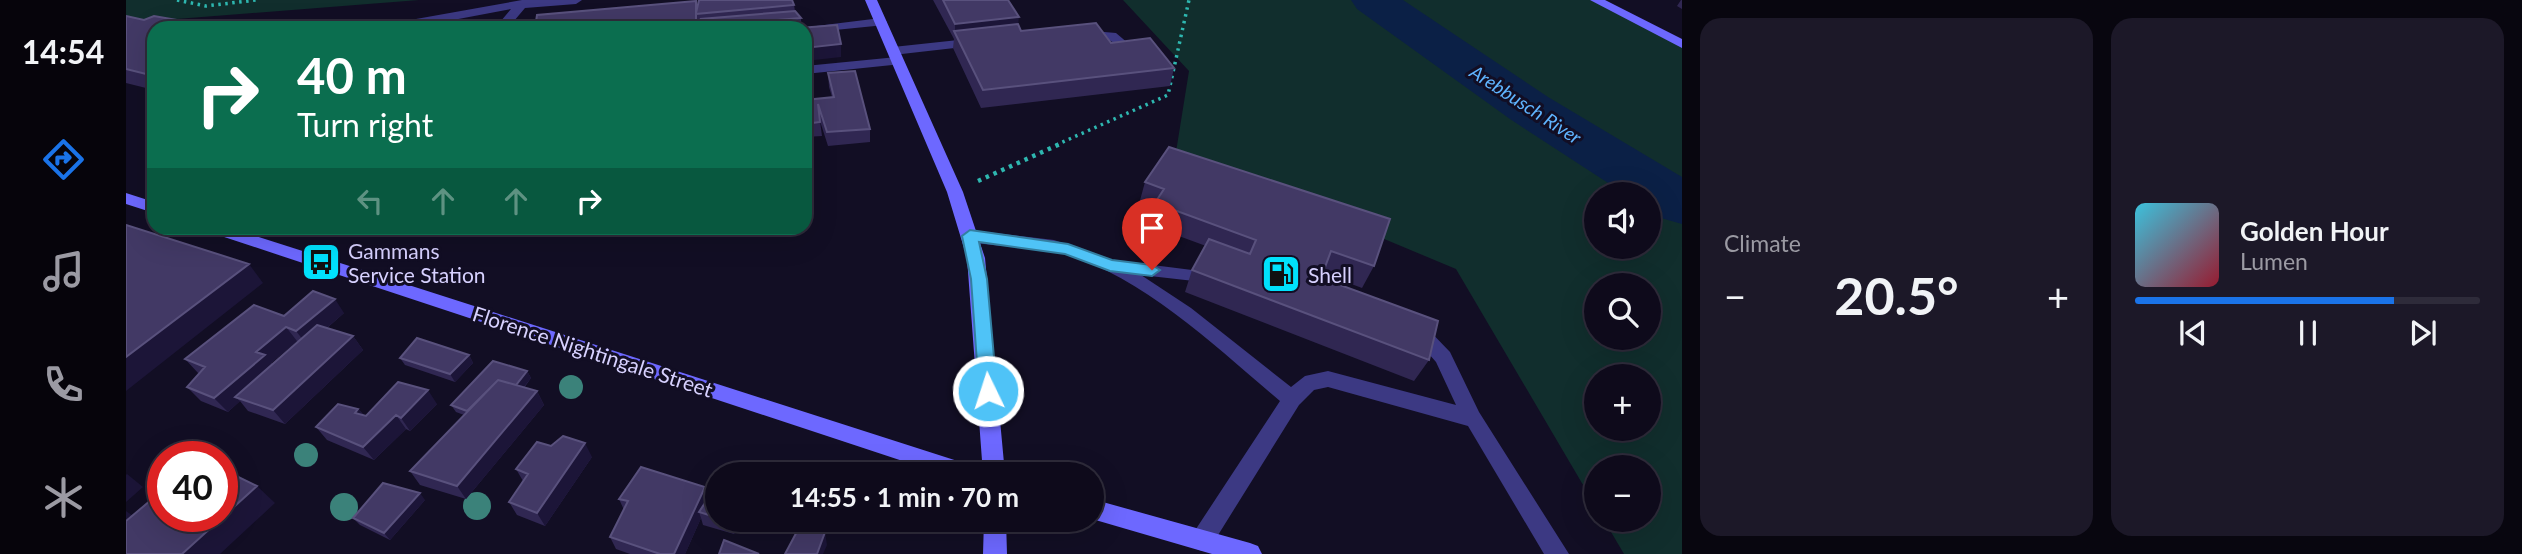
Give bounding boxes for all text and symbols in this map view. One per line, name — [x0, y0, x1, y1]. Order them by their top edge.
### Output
text: 14:54 — [22, 32, 104, 71]
text: 40 m — [297, 46, 407, 104]
icon: right — [182, 49, 273, 140]
water label: Arebbusch River — [1465, 59, 1586, 149]
text: Turn right — [297, 105, 433, 144]
icon: directions — [39, 135, 88, 184]
icon: left — [351, 182, 389, 220]
icon: ahead — [424, 182, 462, 220]
icon: ahead — [497, 182, 535, 220]
icon: right — [570, 182, 608, 220]
map controls — [1584, 182, 1661, 532]
button: sound — [1584, 182, 1661, 259]
pin — [1122, 198, 1182, 270]
icon: arrive — [1133, 209, 1171, 247]
text: Golden Hour — [2240, 215, 2389, 247]
text: Climate — [1724, 229, 1801, 257]
place label: Gammans Service Station — [348, 238, 486, 287]
bus stop icon: Gammans Service Station — [300, 241, 342, 283]
icon: music — [39, 247, 88, 296]
text: Lumen — [2240, 247, 2308, 275]
fuel station icon: Shell — [1260, 253, 1302, 295]
place label: Shell — [1308, 262, 1352, 287]
text: 20.5° — [1834, 264, 1959, 326]
button: search — [1584, 273, 1661, 350]
text: − — [1724, 273, 1746, 319]
text: + — [2047, 273, 2069, 319]
street label: Florence Nightingale Street — [470, 300, 717, 402]
icon: previous — [2174, 314, 2212, 352]
icon: pause — [2289, 314, 2327, 352]
icon: next — [2404, 314, 2442, 352]
position arrow — [951, 354, 1025, 428]
icon: phone — [39, 360, 88, 409]
button: + — [1584, 364, 1661, 441]
speed limit sign: 40 — [147, 441, 238, 532]
button: − — [1584, 455, 1661, 532]
icon: climate — [39, 473, 88, 522]
text: 14:55 · 1 min · 70 m — [790, 481, 1019, 513]

